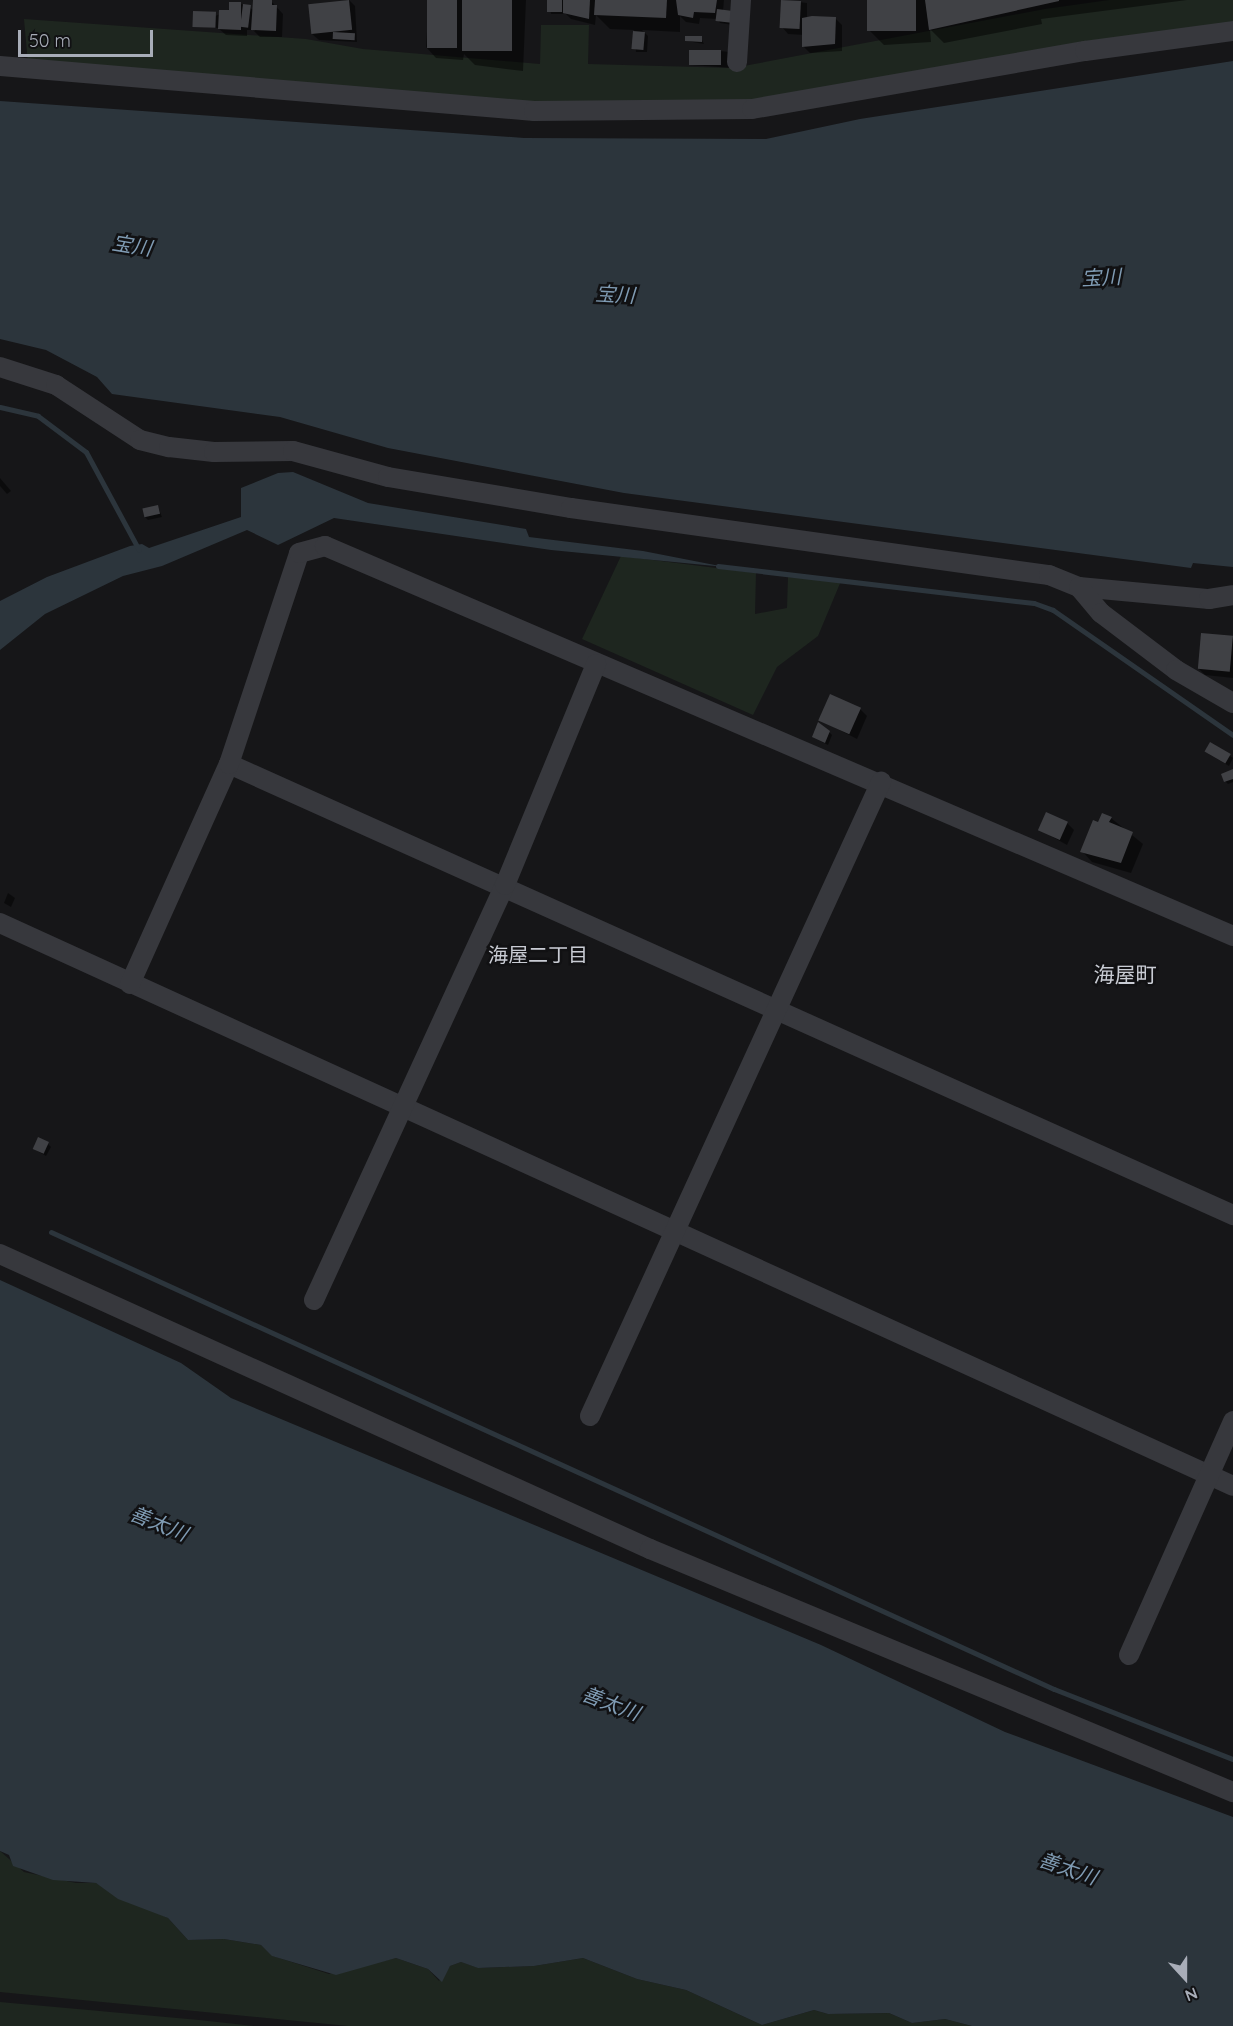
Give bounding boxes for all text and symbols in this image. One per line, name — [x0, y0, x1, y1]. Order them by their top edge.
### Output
scale bar — [21, 18, 156, 56]
text: 50 m — [29, 29, 71, 52]
water label: 宝川 — [110, 230, 154, 260]
water label: 宝川 — [1080, 264, 1122, 290]
water label: 宝川 — [594, 281, 636, 307]
district label: 海屋二丁目 — [488, 942, 588, 966]
district label: 海屋町 — [1094, 961, 1156, 987]
water label: 善太川 — [127, 1501, 191, 1545]
water label: 善太川 — [579, 1681, 643, 1725]
water label: 善太川 — [1036, 1847, 1100, 1889]
north arrow — [1155, 1948, 1215, 2008]
text: N — [1182, 1983, 1201, 2006]

